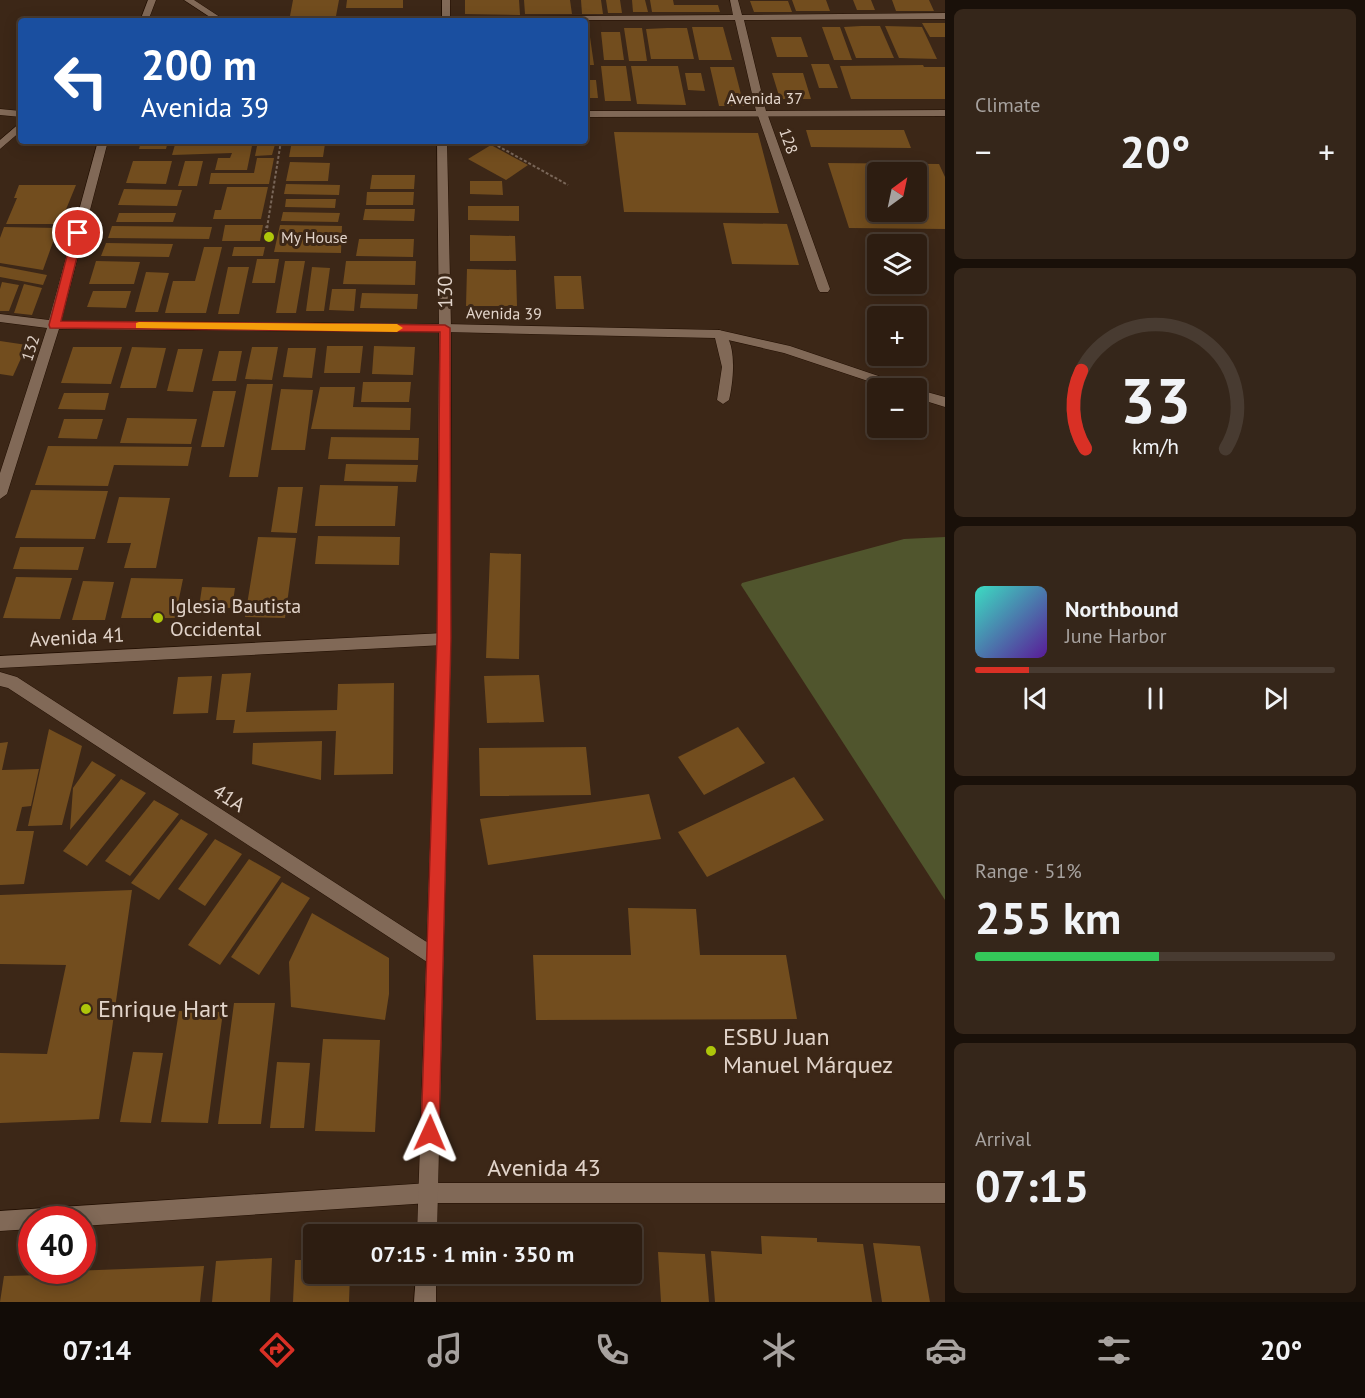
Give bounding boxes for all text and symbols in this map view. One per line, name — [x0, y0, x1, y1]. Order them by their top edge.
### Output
text: 200 m — [141, 37, 257, 92]
icon: left — [42, 42, 120, 120]
street label: Avenida 37 — [727, 88, 803, 108]
text: Avenida 39 — [141, 90, 269, 124]
text: Climate — [975, 92, 1041, 118]
text: 20° — [1120, 122, 1190, 180]
street label: 128 — [775, 125, 803, 157]
text: − — [975, 130, 992, 173]
text: + — [1318, 130, 1335, 173]
north arrow — [867, 162, 927, 222]
map controls — [867, 162, 927, 438]
pin — [52, 207, 103, 258]
icon: arrive — [61, 216, 94, 249]
place label: My House — [281, 227, 348, 247]
marker: My House — [262, 230, 276, 244]
button: layers — [867, 234, 927, 294]
street label: 130 — [432, 275, 458, 309]
street label: Avenida 39 — [466, 302, 542, 324]
button: + — [867, 306, 927, 366]
street label: 132 — [16, 332, 44, 364]
text: 33 — [1120, 360, 1190, 441]
button: − — [867, 378, 927, 438]
text: km/h — [1131, 433, 1178, 461]
place label: Iglesia Bautista Occidental — [170, 593, 301, 642]
text: Northbound — [1065, 595, 1179, 623]
marker: Iglesia Bautista Occidental — [151, 611, 165, 625]
street label: Avenida 41 — [29, 622, 125, 652]
text: June Harbor — [1065, 623, 1167, 649]
icon: previous — [1019, 682, 1052, 715]
icon: pause — [1139, 682, 1172, 715]
icon: next — [1259, 682, 1292, 715]
street label: 41A — [208, 778, 250, 818]
text: Range · 51% — [975, 858, 1082, 884]
text: 255 km — [975, 888, 1121, 946]
place label: Enrique Hart — [98, 993, 228, 1024]
marker: Enrique Hart — [79, 1002, 93, 1016]
place label: ESBU Juan Manuel Márquez — [723, 1021, 893, 1080]
marker: ESBU Juan Manuel Márquez — [704, 1044, 718, 1058]
position arrow — [398, 1101, 462, 1165]
text: Arrival — [975, 1126, 1031, 1152]
street label: Avenida 43 — [487, 1152, 601, 1183]
text: 07:15 — [975, 1156, 1089, 1214]
speed limit sign: 40 — [18, 1206, 96, 1284]
text: 07:15 · 1 min · 350 m — [371, 1240, 574, 1268]
icon: directions — [256, 1329, 298, 1371]
icon: music — [424, 1329, 466, 1371]
icon: phone — [591, 1329, 633, 1371]
icon: climate — [758, 1329, 800, 1371]
icon: car — [925, 1329, 967, 1371]
icon: filters — [1093, 1329, 1135, 1371]
text: 07:14 — [63, 1333, 131, 1367]
text: 20° — [1260, 1333, 1302, 1367]

